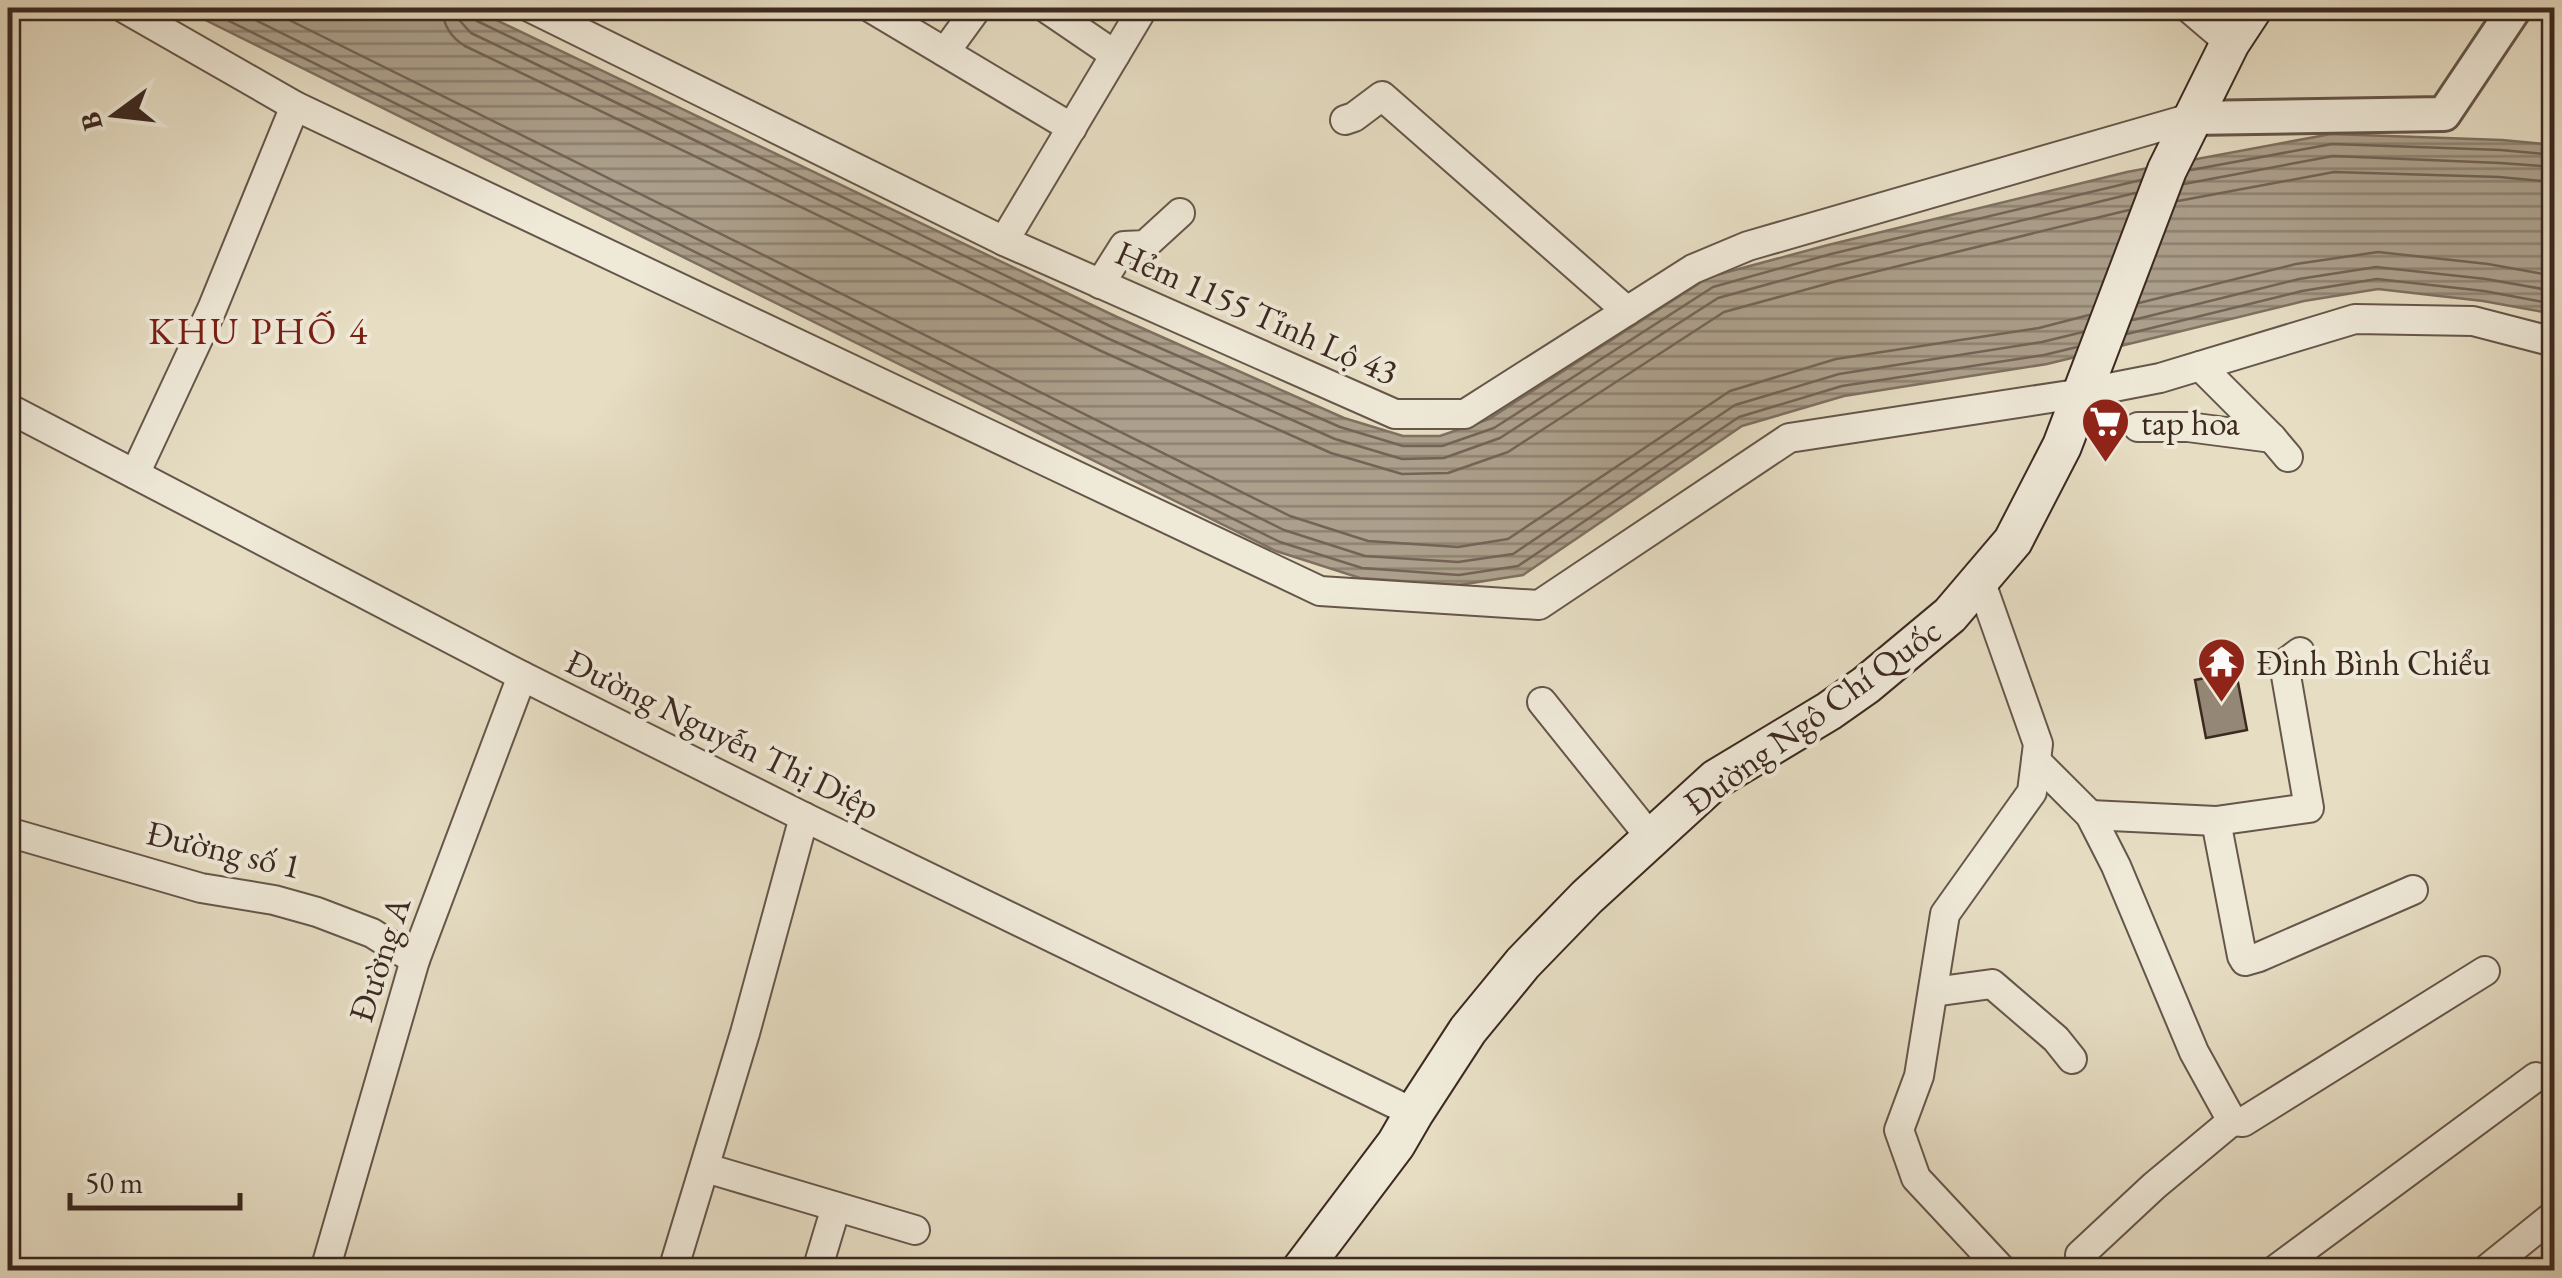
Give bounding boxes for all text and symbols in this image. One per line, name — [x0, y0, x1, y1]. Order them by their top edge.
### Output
north arrow — [65, 65, 165, 165]
text: B — [71, 108, 111, 135]
street label: Hẻm 1155 Tỉnh Lộ 43 — [1109, 230, 1405, 394]
district label: KHU PHỐ 4 — [148, 306, 370, 355]
supermarket icon: tap hoa — [2080, 396, 2132, 464]
place label: tap hoa — [2141, 400, 2240, 445]
street label: Đường Ngô Chí Quốc — [1675, 608, 1949, 824]
temple icon: Đình Bình Chiểu — [2195, 636, 2247, 704]
street label: Đường Nguyễn Thị Diệp — [559, 639, 887, 829]
place label: Đình Bình Chiểu — [2256, 640, 2491, 685]
street label: Đường số 1 — [143, 809, 305, 889]
street label: Đường A — [338, 890, 421, 1027]
scale bar — [70, 1148, 240, 1210]
text: 50 m — [85, 1163, 143, 1202]

